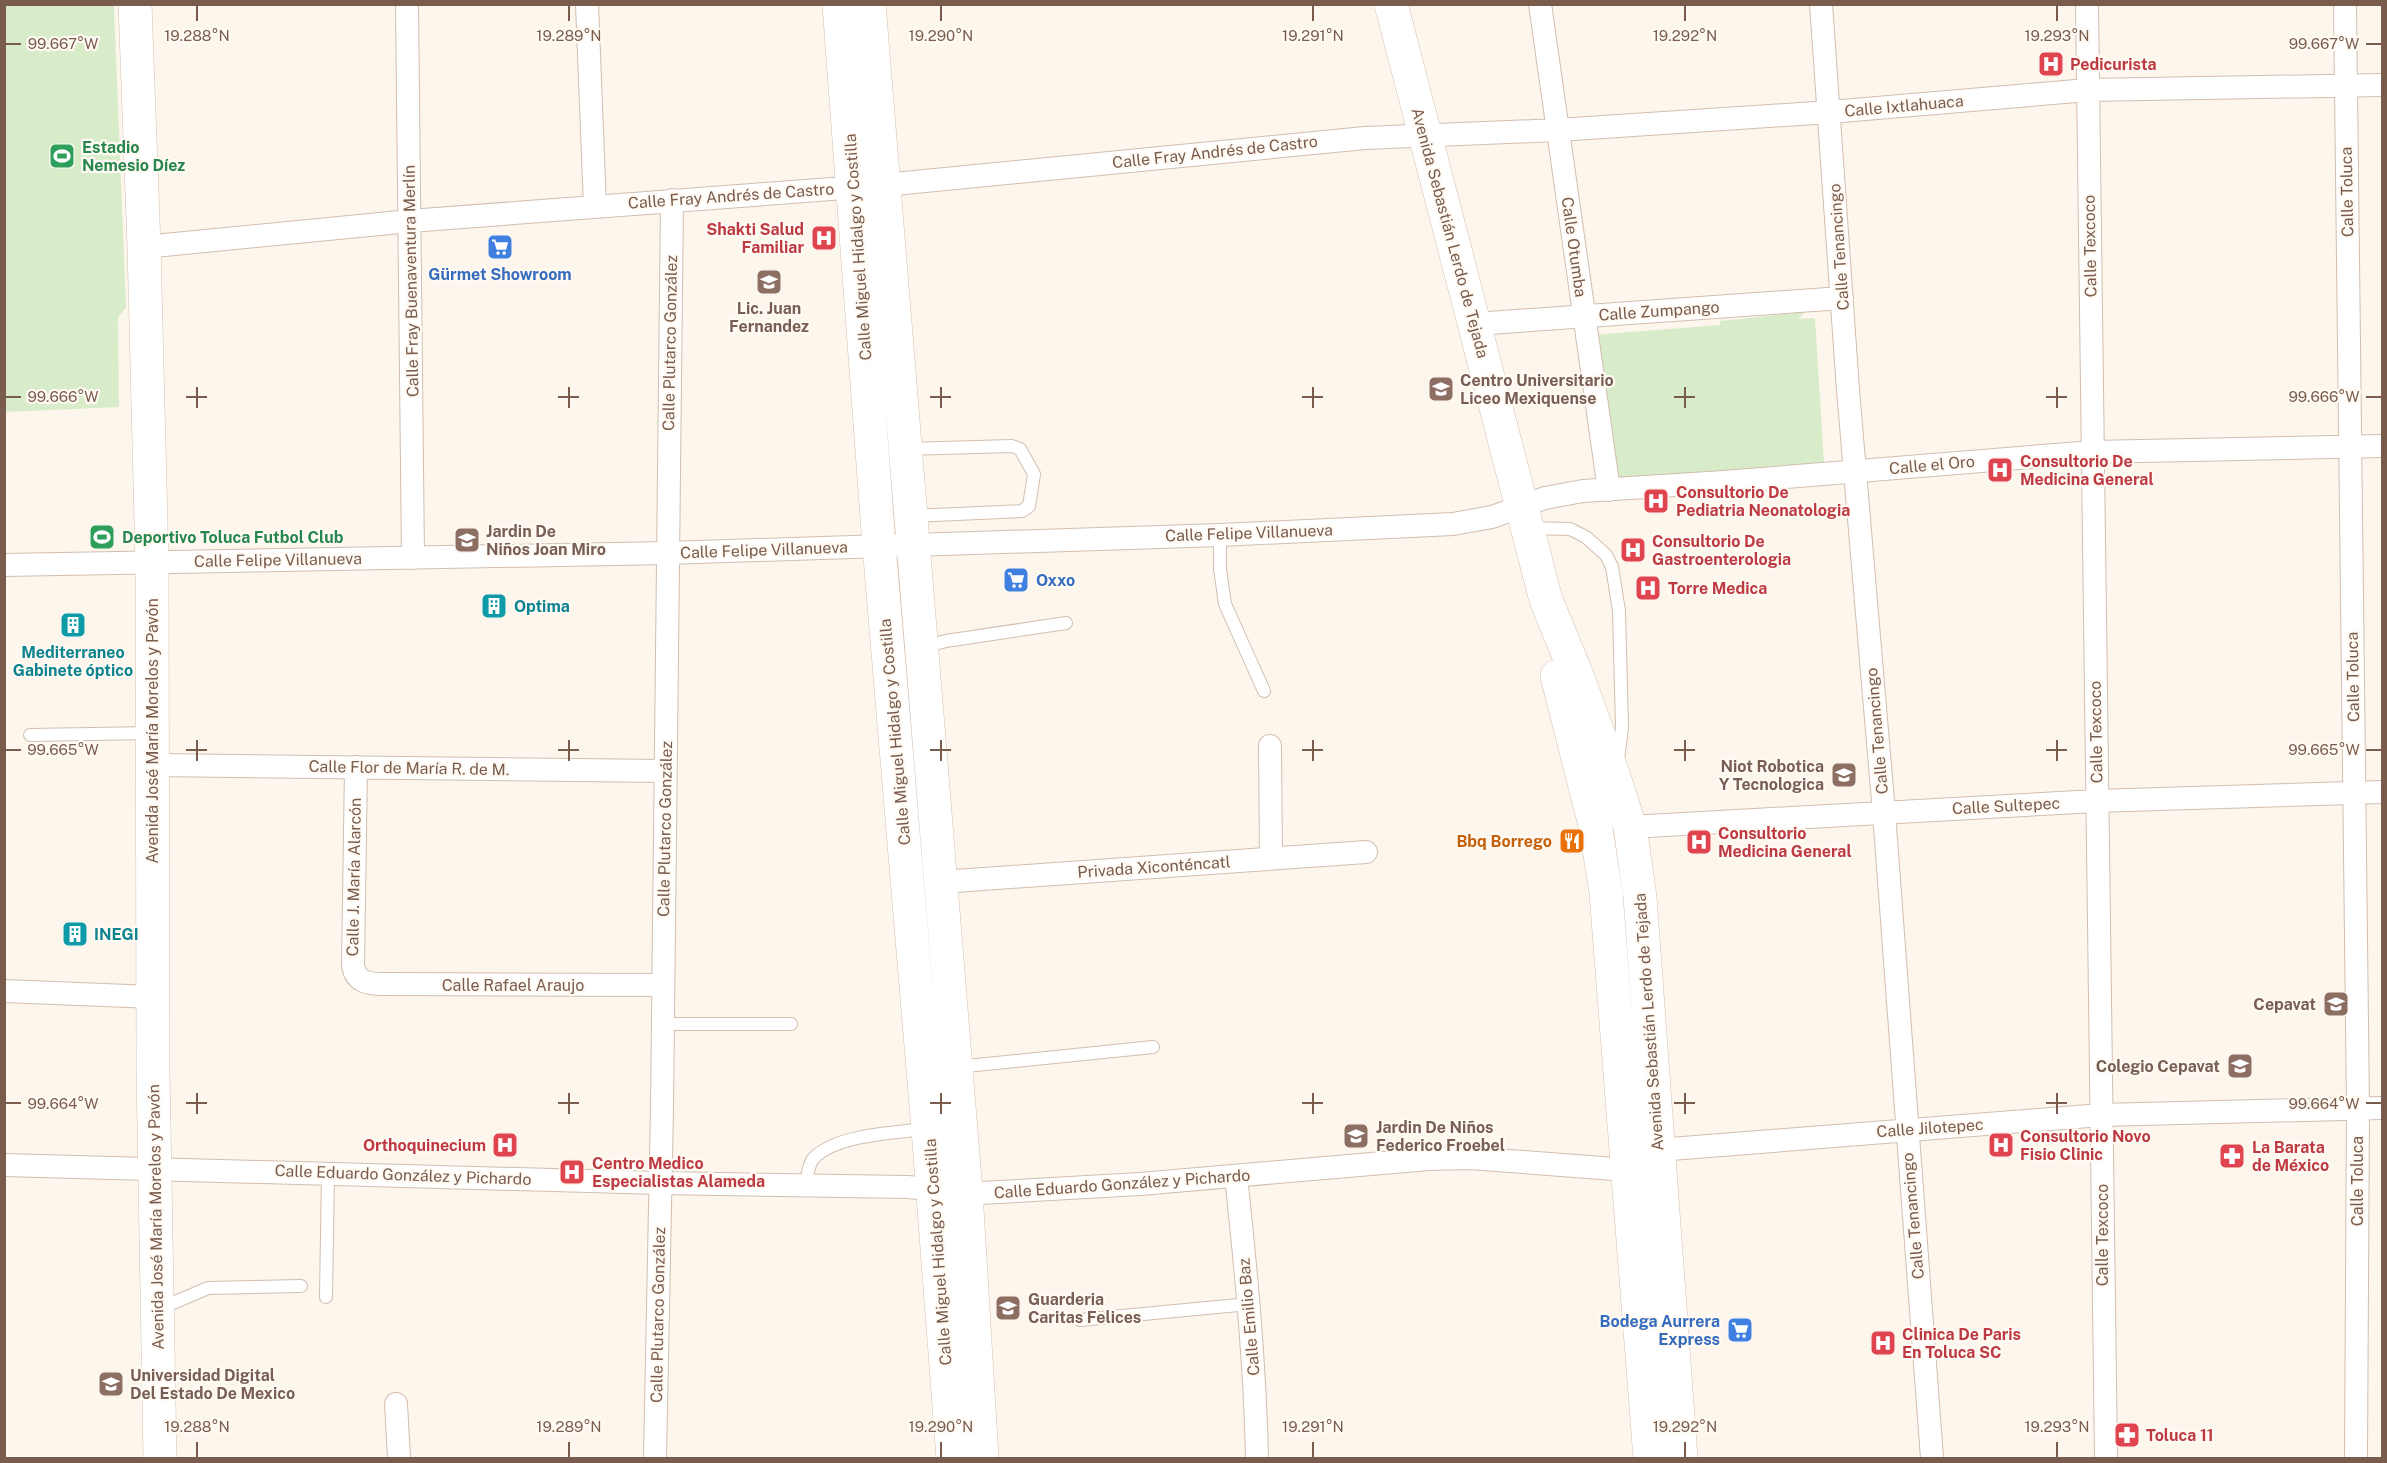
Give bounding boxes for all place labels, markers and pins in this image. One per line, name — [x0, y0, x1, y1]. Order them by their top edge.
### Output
hospital icon: Pedicurista — [2036, 49, 2066, 79]
place label: Pedicurista — [2070, 55, 2157, 74]
place label: Estadio Nemesio Díez — [82, 138, 185, 175]
sports icon: Estadio Nemesio Díez — [47, 141, 77, 171]
place label: Shakti Salud Familiar — [706, 220, 804, 257]
hospital icon: Shakti Salud Familiar — [809, 223, 839, 253]
supermarket icon: Gürmet Showroom — [485, 232, 515, 262]
place label: Gürmet Showroom — [428, 265, 572, 284]
school or university icon: Lic. Juan Fernandez — [754, 267, 784, 297]
place label: Lic. Juan Fernandez — [729, 299, 809, 336]
place label: Centro Universitario Liceo Mexiquense — [1460, 371, 1614, 408]
school or university icon: Centro Universitario Liceo Mexiquense — [1426, 374, 1456, 404]
place label: Consultorio De Medicina General — [2020, 452, 2154, 489]
hospital icon: Consultorio De Medicina General — [1985, 455, 2015, 485]
place label: Consultorio De Pediatria Neonatologia — [1676, 483, 1850, 520]
hospital icon: Consultorio De Pediatria Neonatologia — [1641, 486, 1671, 516]
sports icon: Deportivo Toluca Futbol Club — [87, 522, 117, 552]
place label: Jardin De Niños Joan Miro — [486, 522, 606, 559]
school or university icon: Jardin De Niños Joan Miro — [452, 525, 482, 555]
place label: Deportivo Toluca Futbol Club — [122, 528, 344, 547]
place label: Consultorio De Gastroenterologia — [1652, 532, 1791, 569]
hospital icon: Consultorio De Gastroenterologia — [1618, 535, 1648, 565]
supermarket icon: Oxxo — [1001, 565, 1031, 595]
place label: Oxxo — [1036, 571, 1075, 590]
hospital icon: Torre Medica — [1633, 573, 1663, 603]
place label: Torre Medica — [1668, 579, 1767, 598]
building icon: Optima — [479, 591, 509, 621]
place label: Optima — [514, 597, 570, 616]
building icon: Mediterraneo Gabinete óptico — [58, 610, 88, 640]
place label: Mediterraneo Gabinete óptico — [13, 643, 133, 680]
place label: Niot Robotica Y Tecnologica — [1719, 757, 1824, 794]
school or university icon: Niot Robotica Y Tecnologica — [1829, 760, 1859, 790]
place label: Consultorio Medicina General — [1718, 824, 1852, 861]
restaurant icon: Bbq Borrego — [1557, 826, 1587, 856]
hospital icon: Consultorio Medicina General — [1684, 827, 1714, 857]
place label: Bbq Borrego — [1456, 832, 1552, 851]
building icon: INEGI — [60, 919, 90, 949]
place label: INEGI — [94, 925, 139, 944]
school or university icon: Cepavat — [2321, 989, 2351, 1019]
place label: Cepavat — [2253, 995, 2316, 1014]
school or university icon: Colegio Cepavat — [2225, 1051, 2255, 1081]
place label: Colegio Cepavat — [2096, 1057, 2220, 1076]
place label: Jardin De Niños Federico Froebel — [1376, 1118, 1505, 1155]
school or university icon: Jardin De Niños Federico Froebel — [1341, 1121, 1371, 1151]
place label: Consultorio Novo Fisio Clinic — [2020, 1127, 2151, 1164]
hospital icon: Orthoquinecium — [490, 1130, 520, 1160]
hospital icon: Consultorio Novo Fisio Clinic — [1986, 1130, 2016, 1160]
place label: Orthoquinecium — [363, 1136, 486, 1155]
place label: La Barata de México — [2252, 1138, 2329, 1175]
pharmacy icon: La Barata de México — [2217, 1141, 2247, 1171]
place label: Centro Medico Especialistas Alameda — [592, 1154, 765, 1191]
hospital icon: Centro Medico Especialistas Alameda — [557, 1157, 587, 1187]
place label: Guarderia Caritas Felices — [1028, 1290, 1141, 1327]
school or university icon: Guarderia Caritas Felices — [993, 1293, 1023, 1323]
place label: Bodega Aurrera Express — [1600, 1312, 1720, 1349]
supermarket icon: Bodega Aurrera Express — [1725, 1315, 1755, 1345]
place label: Clinica De Paris En Toluca SC — [1902, 1325, 2021, 1362]
hospital icon: Clinica De Paris En Toluca SC — [1868, 1328, 1898, 1358]
place label: Universidad Digital Del Estado De Mexico — [130, 1366, 295, 1403]
school or university icon: Universidad Digital Del Estado De Mexico — [96, 1369, 126, 1399]
pharmacy icon: Toluca 11 — [2112, 1420, 2142, 1450]
place label: Toluca 11 — [2146, 1426, 2214, 1445]

